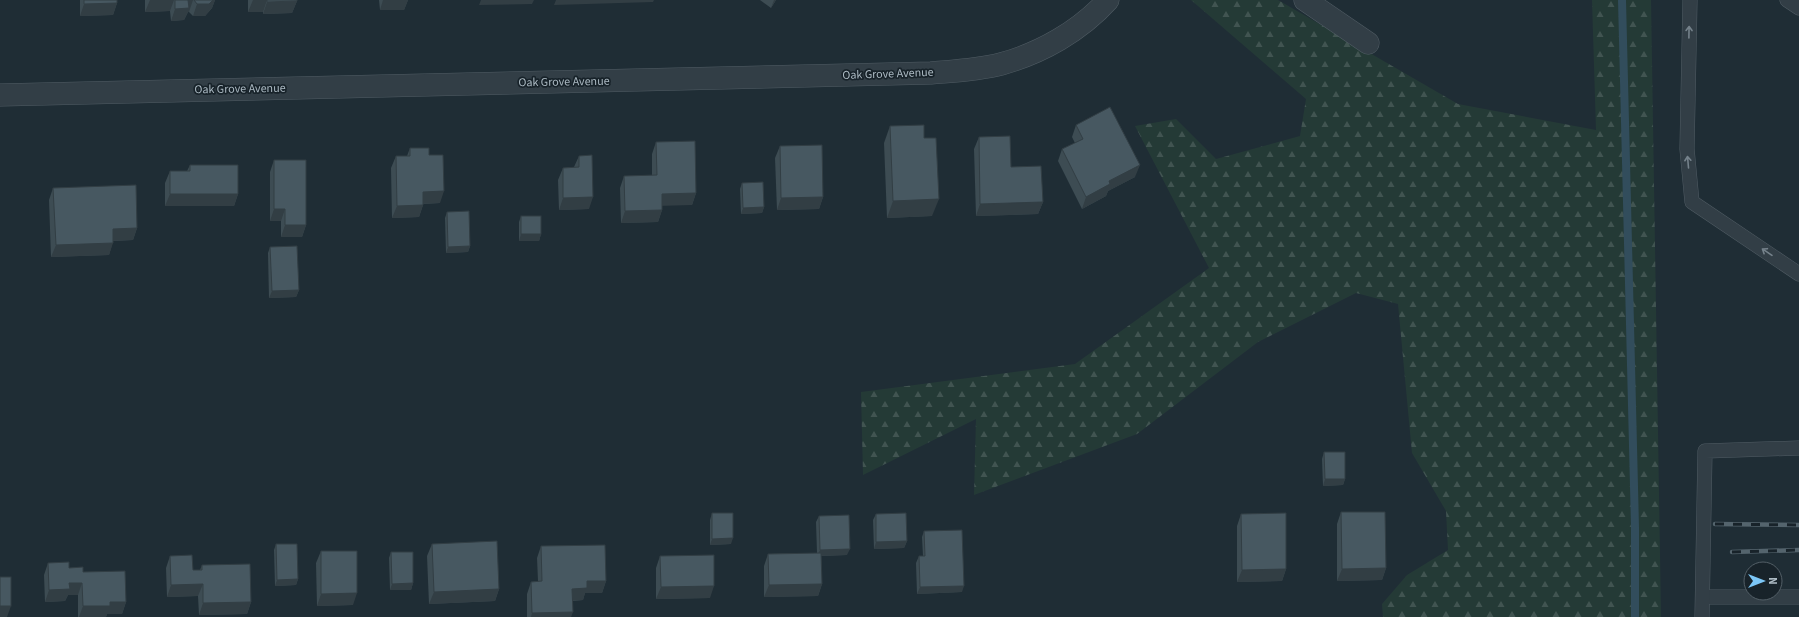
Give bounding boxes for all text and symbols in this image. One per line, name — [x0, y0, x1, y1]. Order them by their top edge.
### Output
one-way arrow — [1685, 26, 1693, 39]
street label: Oak Grove Avenue — [842, 64, 934, 84]
street label: Oak Grove Avenue — [518, 73, 610, 91]
street label: Oak Grove Avenue — [194, 80, 286, 98]
one-way arrow — [1685, 156, 1692, 169]
one-way arrow — [1761, 248, 1772, 256]
north arrow — [1743, 561, 1783, 601]
text: N — [1765, 577, 1780, 585]

